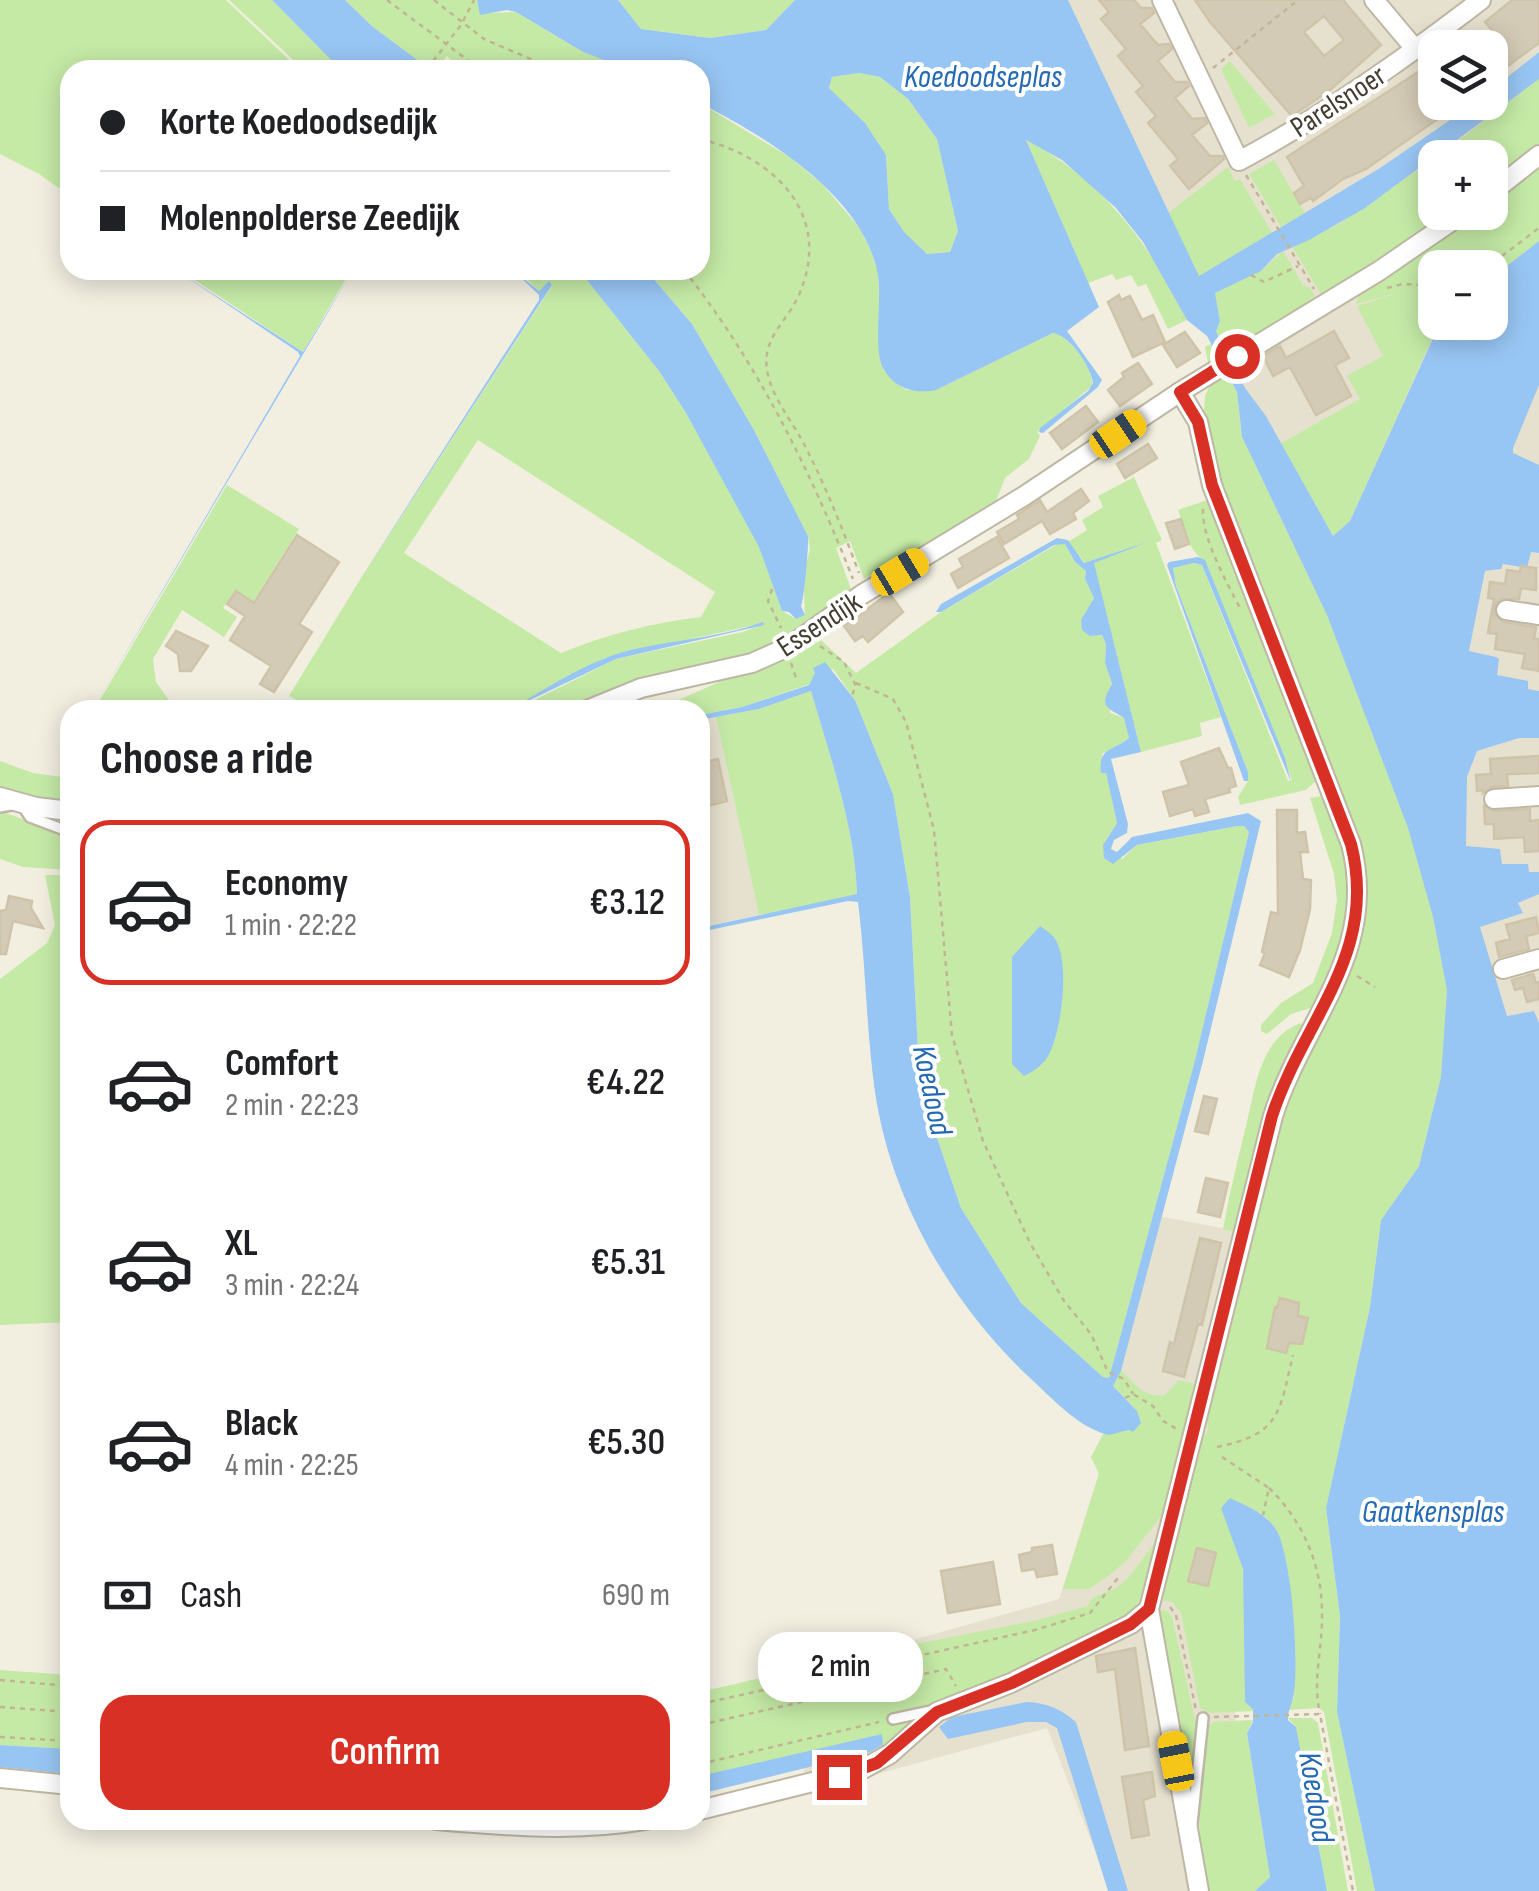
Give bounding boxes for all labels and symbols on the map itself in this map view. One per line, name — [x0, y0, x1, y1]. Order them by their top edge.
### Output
water label: Koedoodseplas — [904, 58, 1063, 97]
street label: Parelsnoer — [1284, 58, 1393, 146]
route start — [1215, 334, 1260, 379]
car — [1085, 405, 1151, 463]
car — [867, 544, 933, 600]
street label: Essendijk — [771, 584, 869, 665]
water label: Koedood — [903, 1042, 960, 1140]
water label: Gaatkensplas — [1362, 1493, 1505, 1532]
callout: 2 min — [756, 1632, 922, 1702]
car — [1156, 1729, 1196, 1793]
water label: Koedood — [1289, 1749, 1342, 1846]
route end — [817, 1755, 862, 1800]

